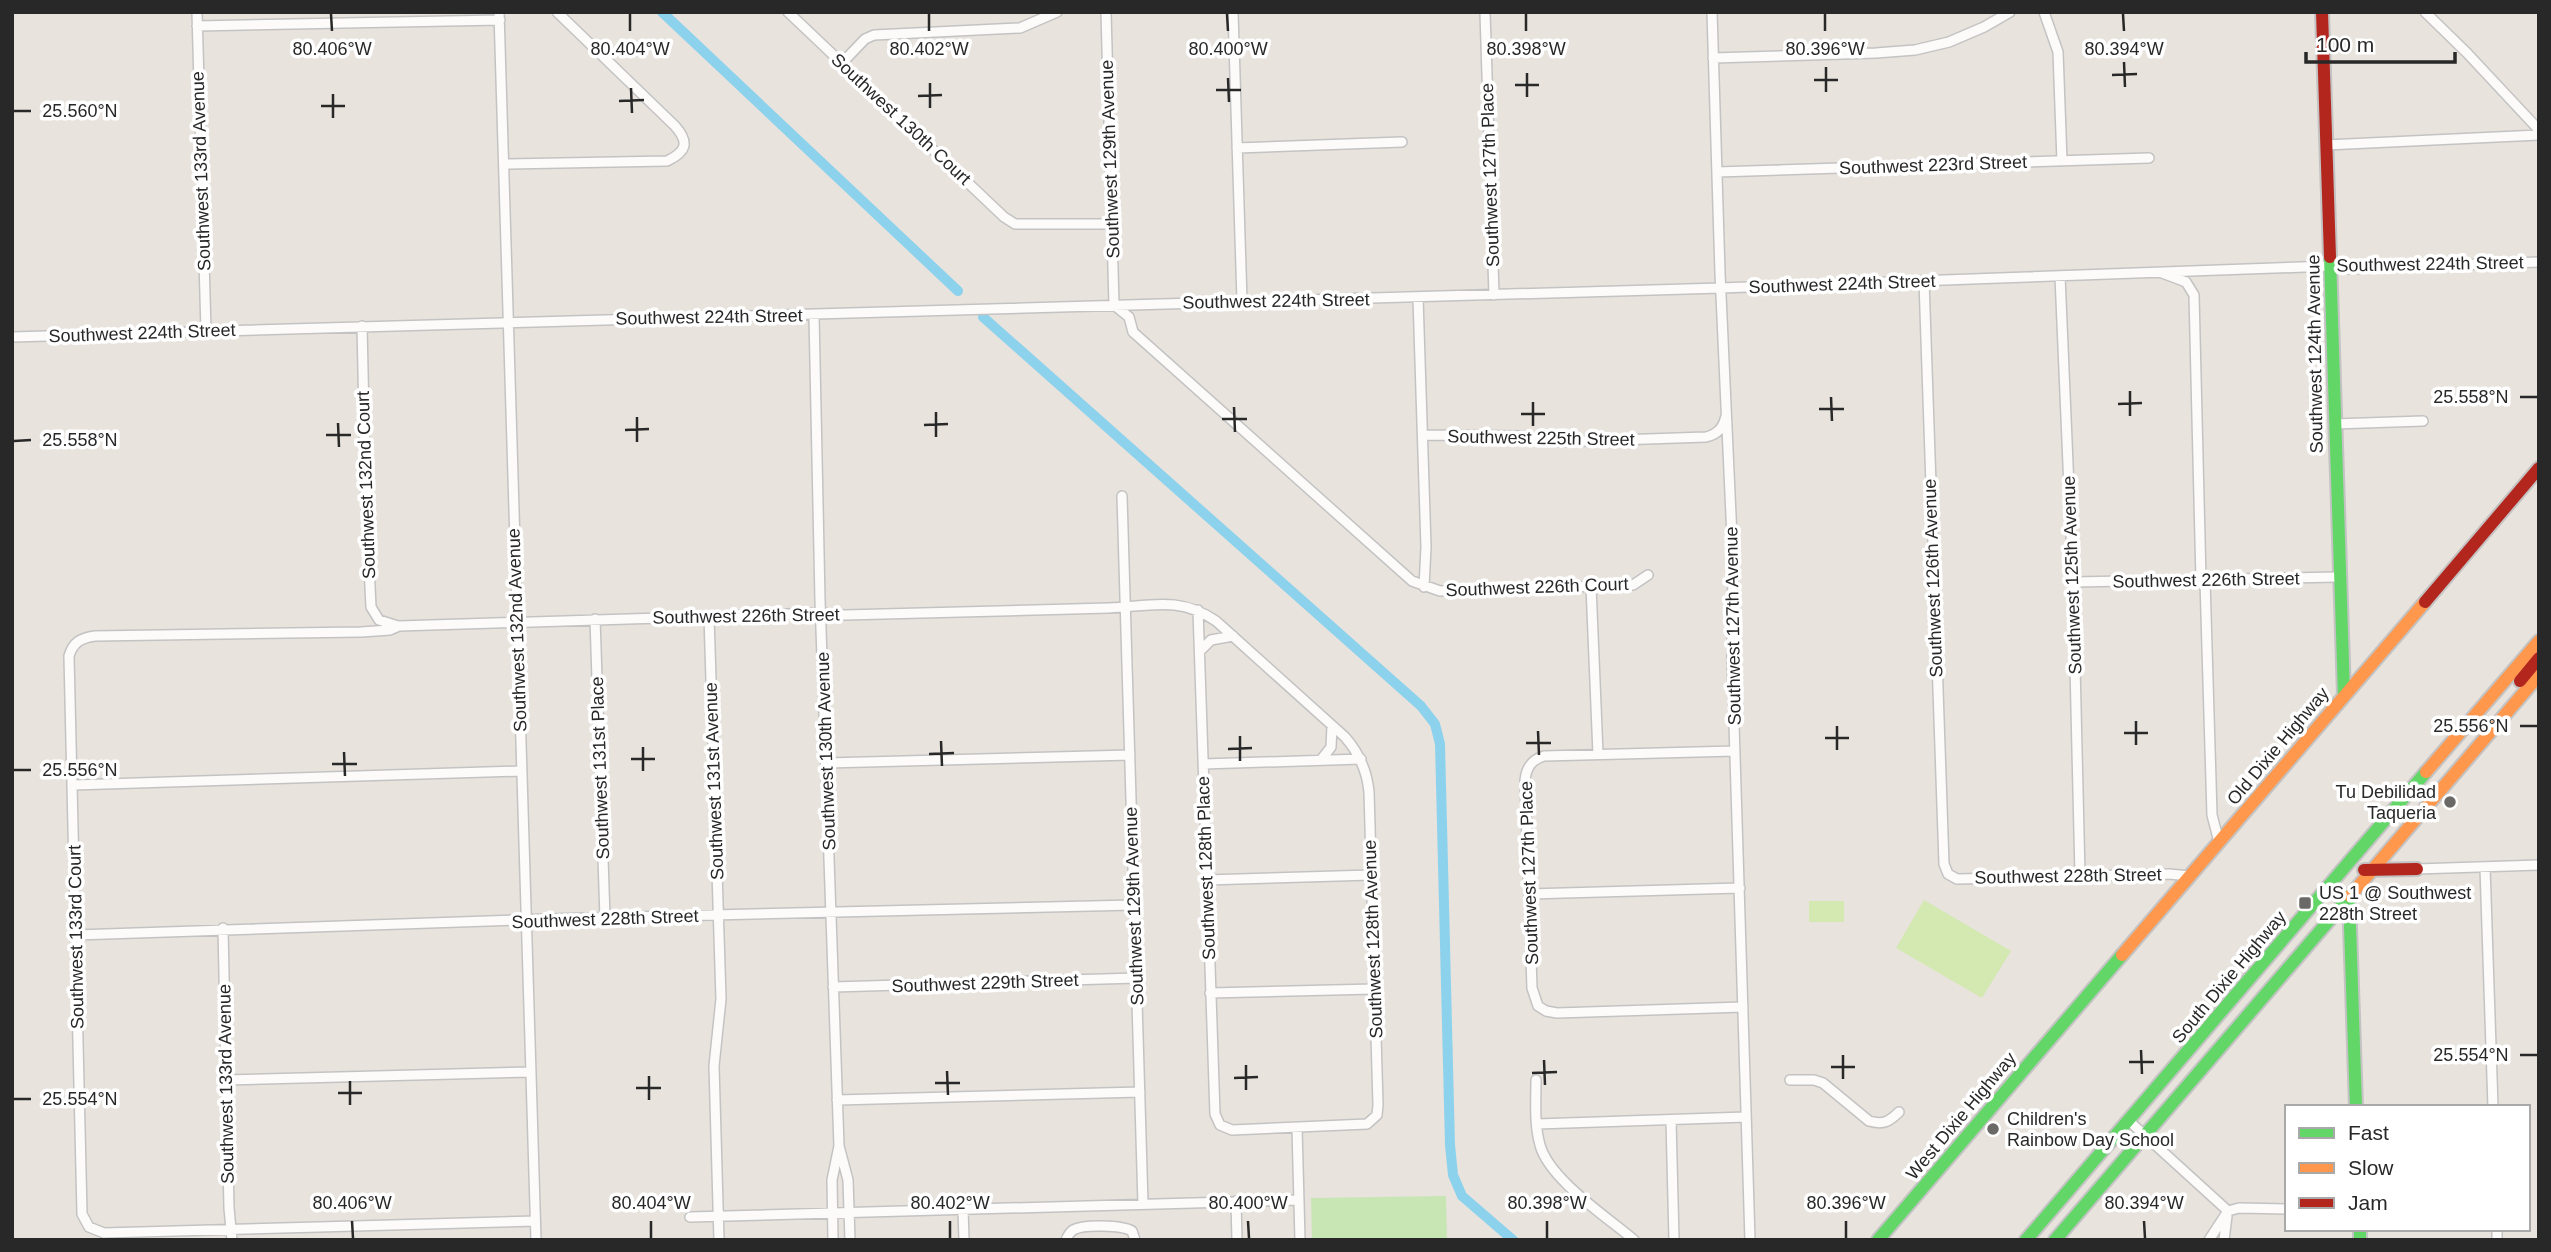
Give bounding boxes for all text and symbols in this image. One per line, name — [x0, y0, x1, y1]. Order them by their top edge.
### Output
scale bar — [2306, 21, 2455, 65]
text: 100 m — [2316, 33, 2374, 56]
text: 80.406°W — [292, 39, 372, 59]
text: 80.404°W — [590, 39, 670, 59]
text: 80.402°W — [889, 39, 969, 59]
text: 80.400°W — [1188, 39, 1268, 59]
text: 80.398°W — [1486, 39, 1566, 59]
text: 80.396°W — [1785, 39, 1865, 59]
text: 80.394°W — [2084, 39, 2164, 59]
street label: Southwest 130th Court — [827, 49, 975, 189]
street label: Southwest 129th Avenue — [1097, 59, 1123, 259]
street label: Southwest 133rd Avenue — [188, 71, 214, 271]
street label: Southwest 127th Place — [1477, 83, 1503, 267]
text: 25.560°N — [42, 101, 118, 121]
street label: Southwest 223rd Street — [1839, 152, 2027, 178]
street label: Southwest 224th Street — [2336, 252, 2524, 276]
street label: Southwest 124th Avenue — [2303, 254, 2327, 454]
street label: Southwest 224th Street — [1748, 271, 1936, 297]
street label: Southwest 224th Street — [1182, 289, 1370, 313]
street label: Southwest 224th Street — [615, 305, 803, 329]
street label: Southwest 224th Street — [48, 320, 236, 346]
text: 25.558°N — [2433, 387, 2509, 407]
street label: Southwest 132nd Court — [353, 391, 379, 579]
street label: Southwest 225th Street — [1447, 426, 1635, 450]
text: 25.558°N — [42, 430, 118, 450]
street label: Southwest 125th Avenue — [2059, 475, 2085, 675]
street label: Southwest 126th Avenue — [1920, 478, 1946, 678]
street label: Southwest 127th Avenue — [1721, 526, 1745, 726]
street label: Southwest 132nd Avenue — [503, 528, 531, 732]
street label: Southwest 226th Street — [2112, 568, 2300, 592]
street label: Southwest 226th Court — [1445, 574, 1629, 600]
street label: Southwest 226th Street — [652, 604, 840, 628]
street label: Southwest 130th Avenue — [813, 651, 839, 851]
street label: Southwest 131st Place — [587, 676, 613, 860]
street label: Southwest 131st Avenue — [701, 682, 727, 880]
street label: Old Dixie Highway — [2223, 683, 2333, 809]
text: 25.556°N — [2433, 716, 2509, 736]
text: 25.556°N — [42, 760, 118, 780]
street label: Southwest 128th Place — [1193, 776, 1219, 960]
street label: Southwest 127th Place — [1516, 781, 1542, 965]
place label: Tu Debilidad Taqueria — [2336, 782, 2437, 823]
marker: Tu Debilidad Taqueria — [2442, 794, 2458, 810]
street label: Southwest 129th Avenue — [1121, 806, 1147, 1006]
street label: Southwest 128th Avenue — [1360, 839, 1386, 1039]
street label: Southwest 133rd Court — [64, 845, 88, 1029]
street label: Southwest 228th Street — [1974, 864, 2162, 888]
place label: US 1 @ Southwest 228th Street — [2319, 883, 2471, 924]
marker: US 1 @ Southwest 228th Street — [2297, 895, 2313, 911]
street label: Southwest 228th Street — [511, 906, 699, 932]
street label: South Dixie Highway — [2168, 907, 2290, 1047]
street label: Southwest 229th Street — [891, 970, 1079, 996]
street label: Southwest 133rd Avenue — [214, 984, 238, 1184]
text: 25.554°N — [2433, 1045, 2509, 1065]
street label: West Dixie Highway — [1902, 1048, 2020, 1184]
text: 25.554°N — [42, 1089, 118, 1109]
legend — [2285, 1105, 2530, 1231]
place label: Children's Rainbow Day School — [2007, 1109, 2174, 1150]
marker: Children's Rainbow Day School — [1985, 1121, 2001, 1137]
text: Fast — [2348, 1121, 2389, 1144]
text: Slow — [2348, 1156, 2394, 1179]
text: Jam — [2348, 1191, 2388, 1214]
text: 80.406°W — [312, 1193, 392, 1213]
text: 80.404°W — [611, 1193, 691, 1213]
text: 80.402°W — [910, 1193, 990, 1213]
text: 80.400°W — [1208, 1193, 1288, 1213]
text: 80.398°W — [1507, 1193, 1587, 1213]
text: 80.396°W — [1806, 1193, 1886, 1213]
text: 80.394°W — [2104, 1193, 2184, 1213]

